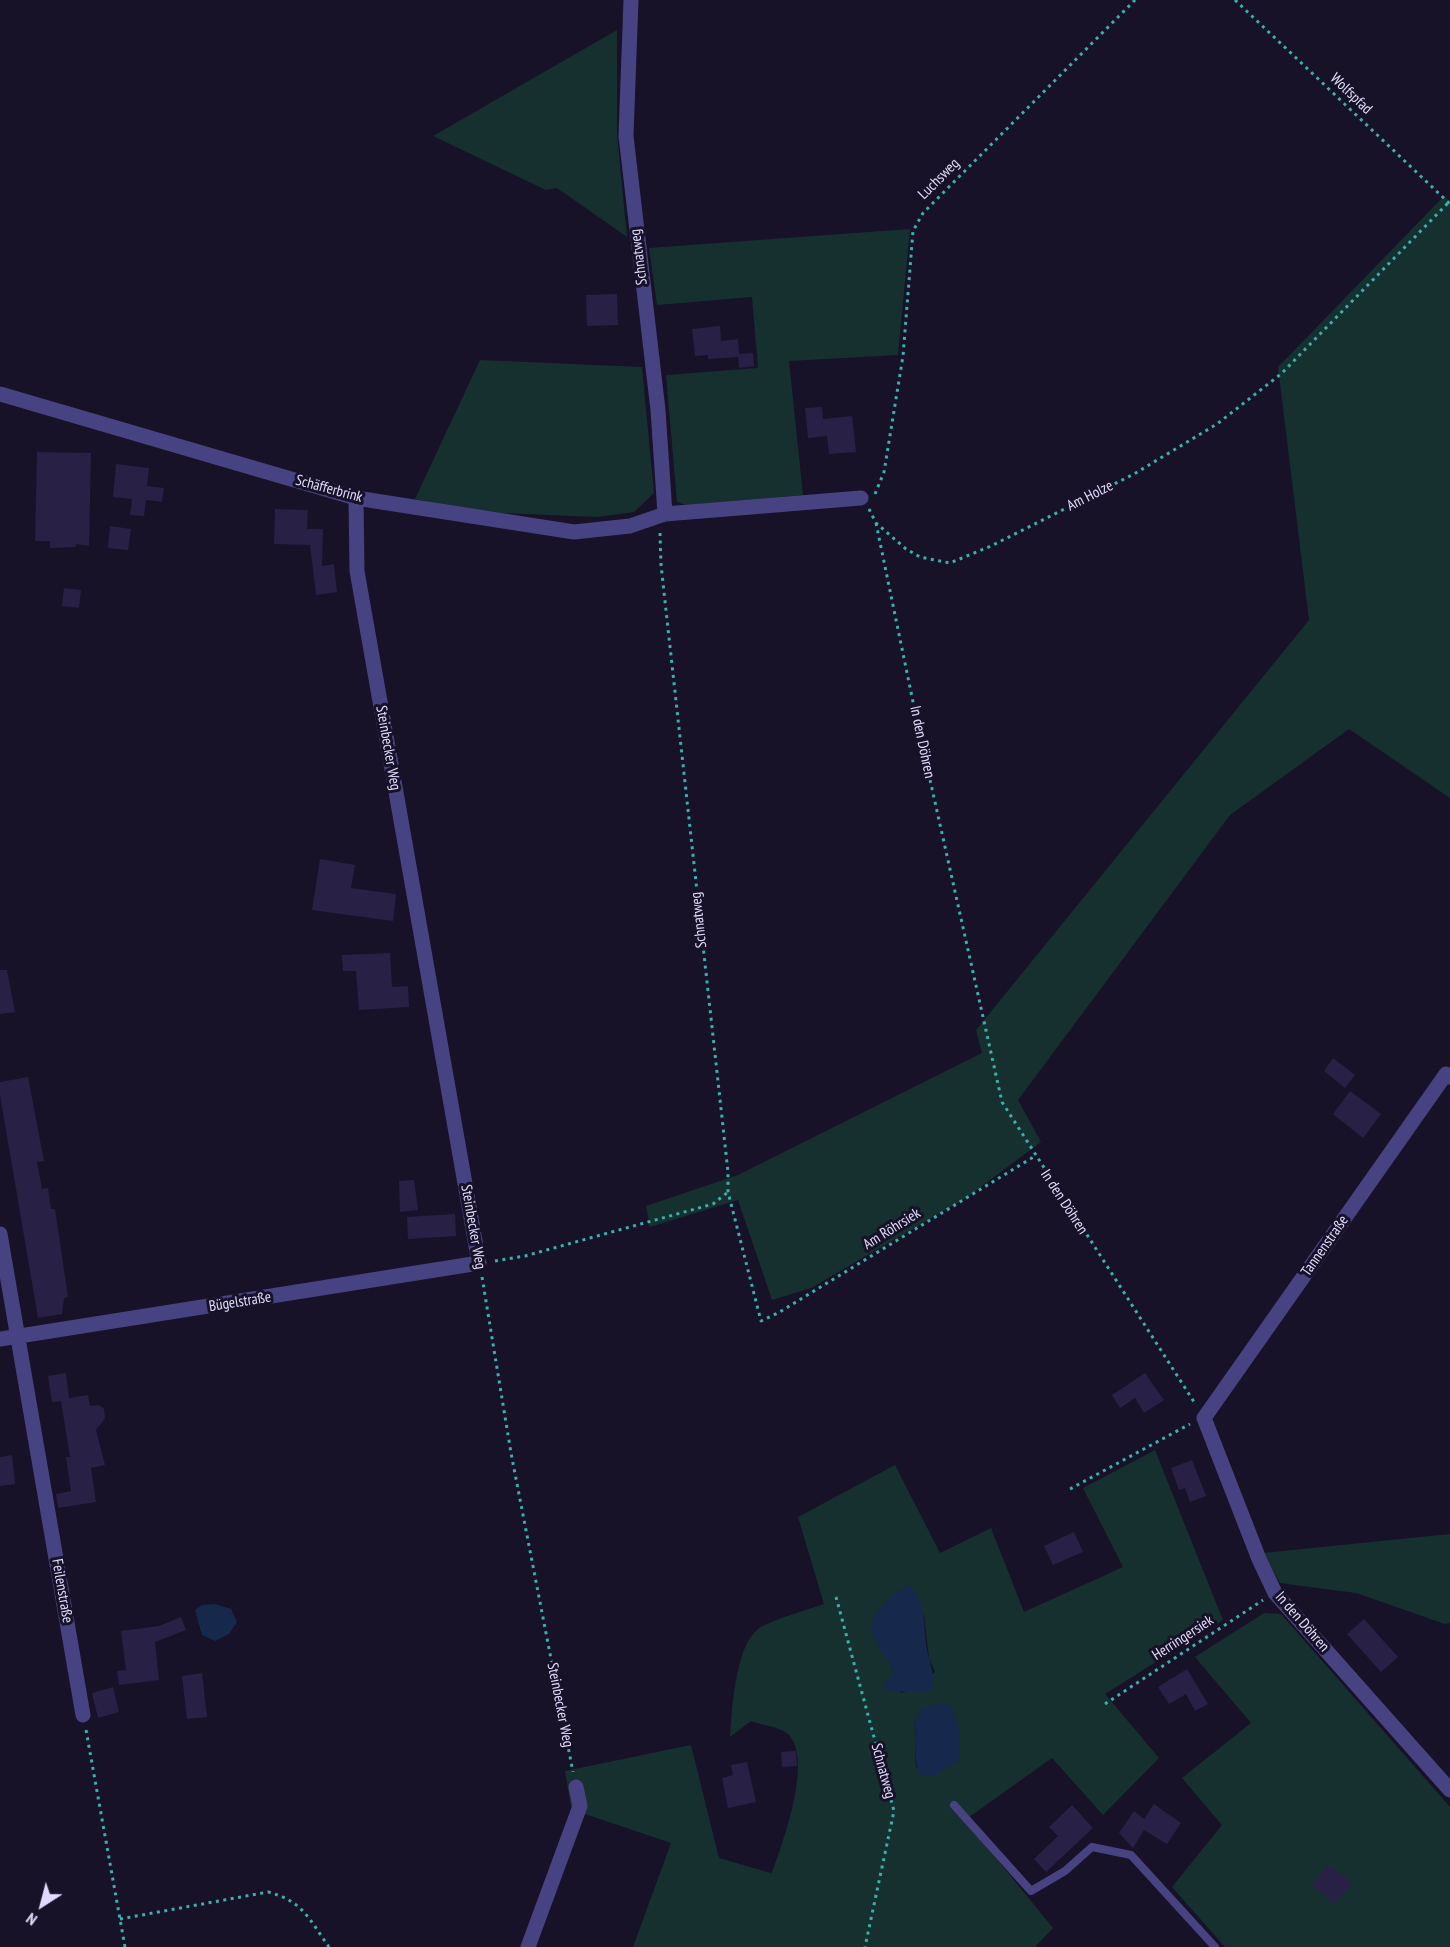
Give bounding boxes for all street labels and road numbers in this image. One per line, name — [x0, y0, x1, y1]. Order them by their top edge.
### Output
street label: Wolfspfad — [1326, 70, 1376, 118]
street label: Luchsweg — [915, 155, 963, 203]
street label: Schnatweg — [627, 228, 651, 286]
street label: Schäfferbrink — [294, 471, 364, 507]
street label: Am Holze — [1064, 477, 1116, 515]
street label: Steinbecker Weg — [372, 704, 404, 792]
street label: In den Döhren — [906, 704, 938, 780]
street label: Schnatweg — [687, 891, 711, 949]
street label: In den Döhren — [1036, 1166, 1092, 1238]
street label: Steinbecker Weg — [457, 1183, 489, 1271]
street label: Am Röhrsiek — [860, 1204, 924, 1254]
street label: Tannenstraße — [1297, 1212, 1353, 1280]
street label: Bügelstraße — [208, 1288, 272, 1316]
street label: Feilenstraße — [48, 1558, 76, 1624]
street label: In den Döhren — [1271, 1588, 1333, 1656]
street label: Herringersiek — [1149, 1612, 1217, 1664]
street label: Steinbecker Weg — [543, 1661, 577, 1749]
street label: Schnatweg — [867, 1741, 899, 1801]

